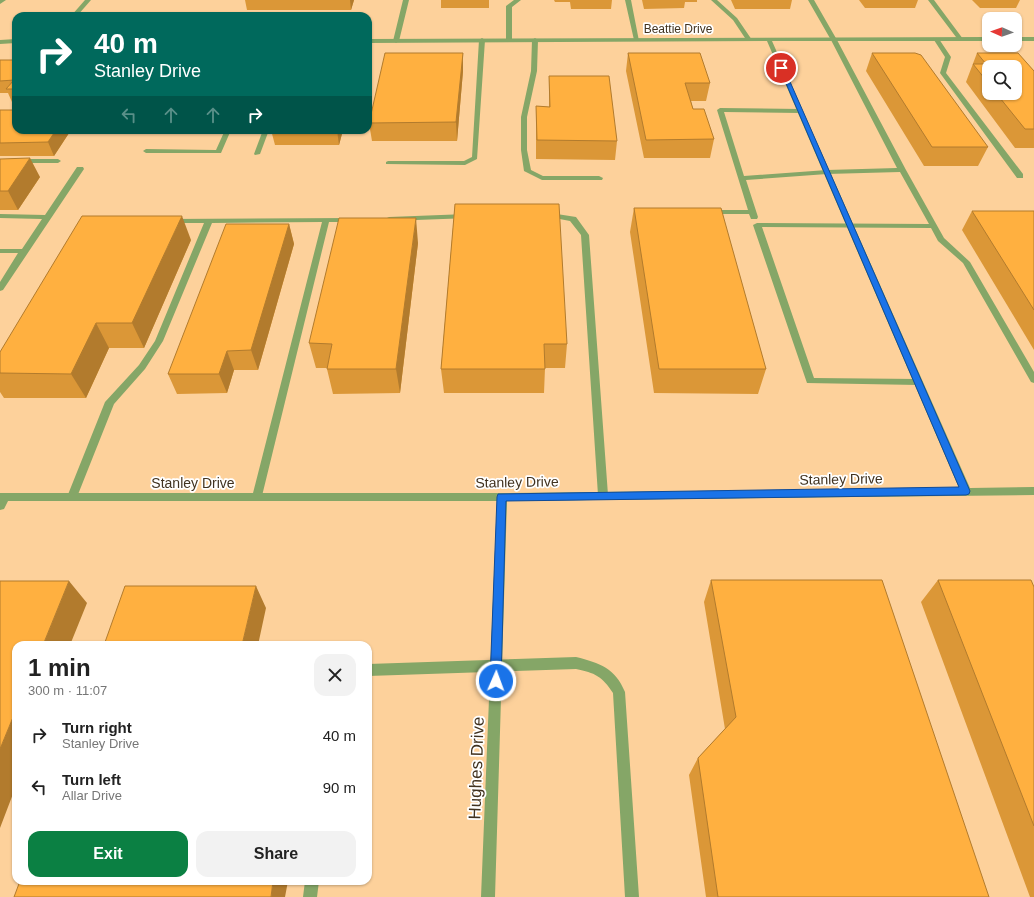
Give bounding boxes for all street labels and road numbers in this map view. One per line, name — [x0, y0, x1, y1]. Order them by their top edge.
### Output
street label: Beattie Drive — [644, 22, 713, 36]
street label: Stanley Drive — [799, 470, 883, 488]
street label: Stanley Drive — [475, 473, 559, 491]
street label: Stanley Drive — [151, 475, 235, 491]
street label: Hughes Drive — [465, 716, 488, 820]

